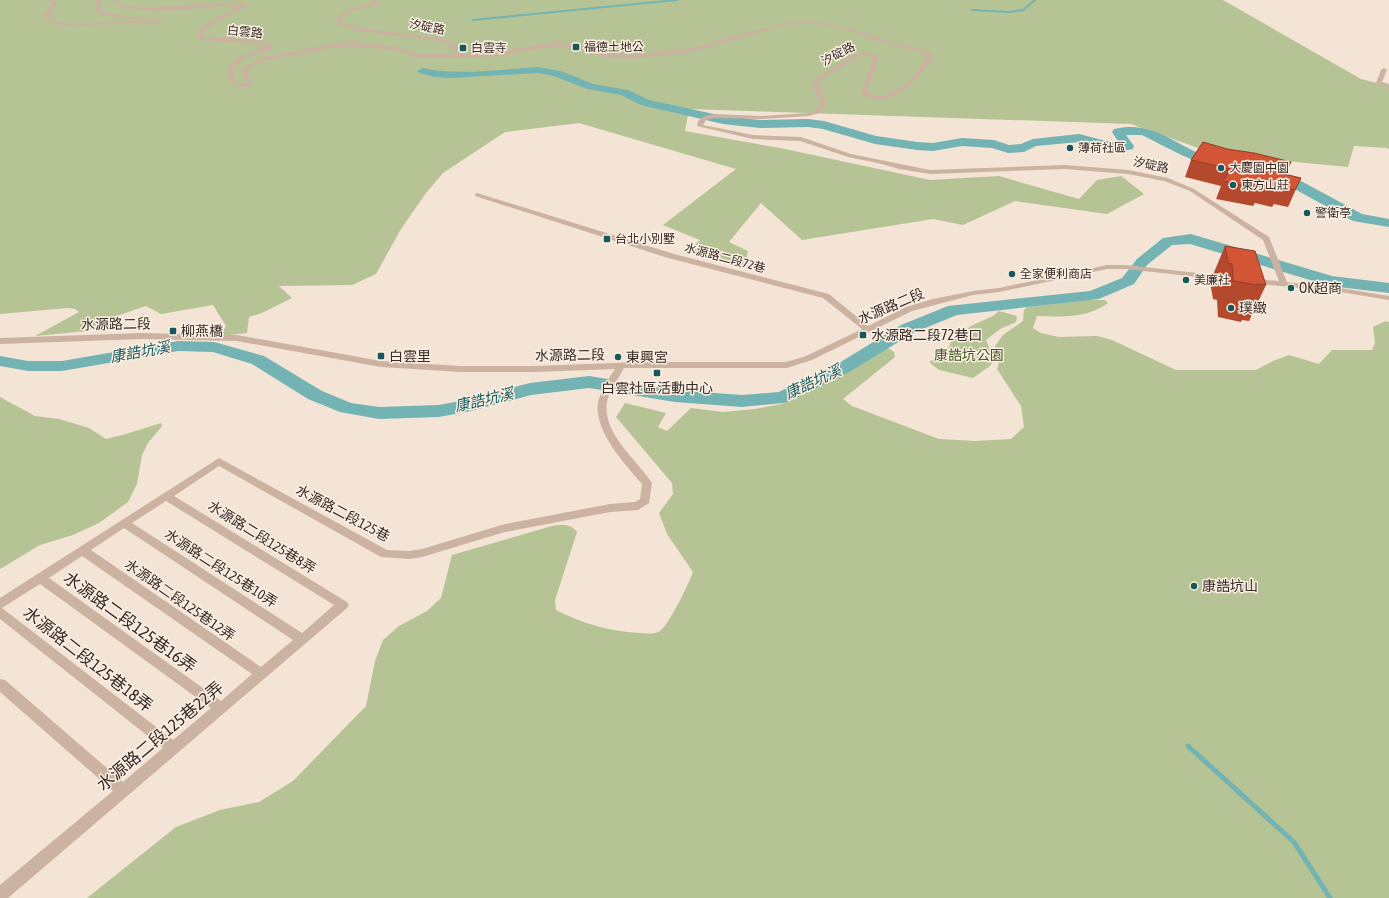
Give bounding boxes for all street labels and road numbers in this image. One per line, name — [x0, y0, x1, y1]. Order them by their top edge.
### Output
street label: 汐碇路 — [408, 17, 446, 37]
street label: 白雲路 — [226, 23, 264, 41]
street label: 汐碇路 — [819, 39, 857, 69]
street label: 汐碇路 — [1132, 154, 1170, 176]
street label: 水源路二段72巷 — [683, 240, 767, 276]
street label: 水源路二段 — [856, 285, 926, 327]
street label: 水源路二段 — [81, 315, 151, 333]
street label: 水源路二段 — [535, 346, 605, 364]
street label: 水源路二段125巷 — [293, 482, 393, 544]
street label: 水源路二段125巷8弄 — [205, 497, 319, 577]
street label: 水源路二段125巷10弄 — [162, 526, 280, 610]
street label: 水源路二段125巷12弄 — [122, 556, 238, 644]
street label: 水源路二段125巷16弄 — [60, 567, 200, 677]
street label: 水源路二段125巷18弄 — [19, 602, 157, 716]
street label: 水源路二段125巷22弄 — [93, 677, 227, 795]

